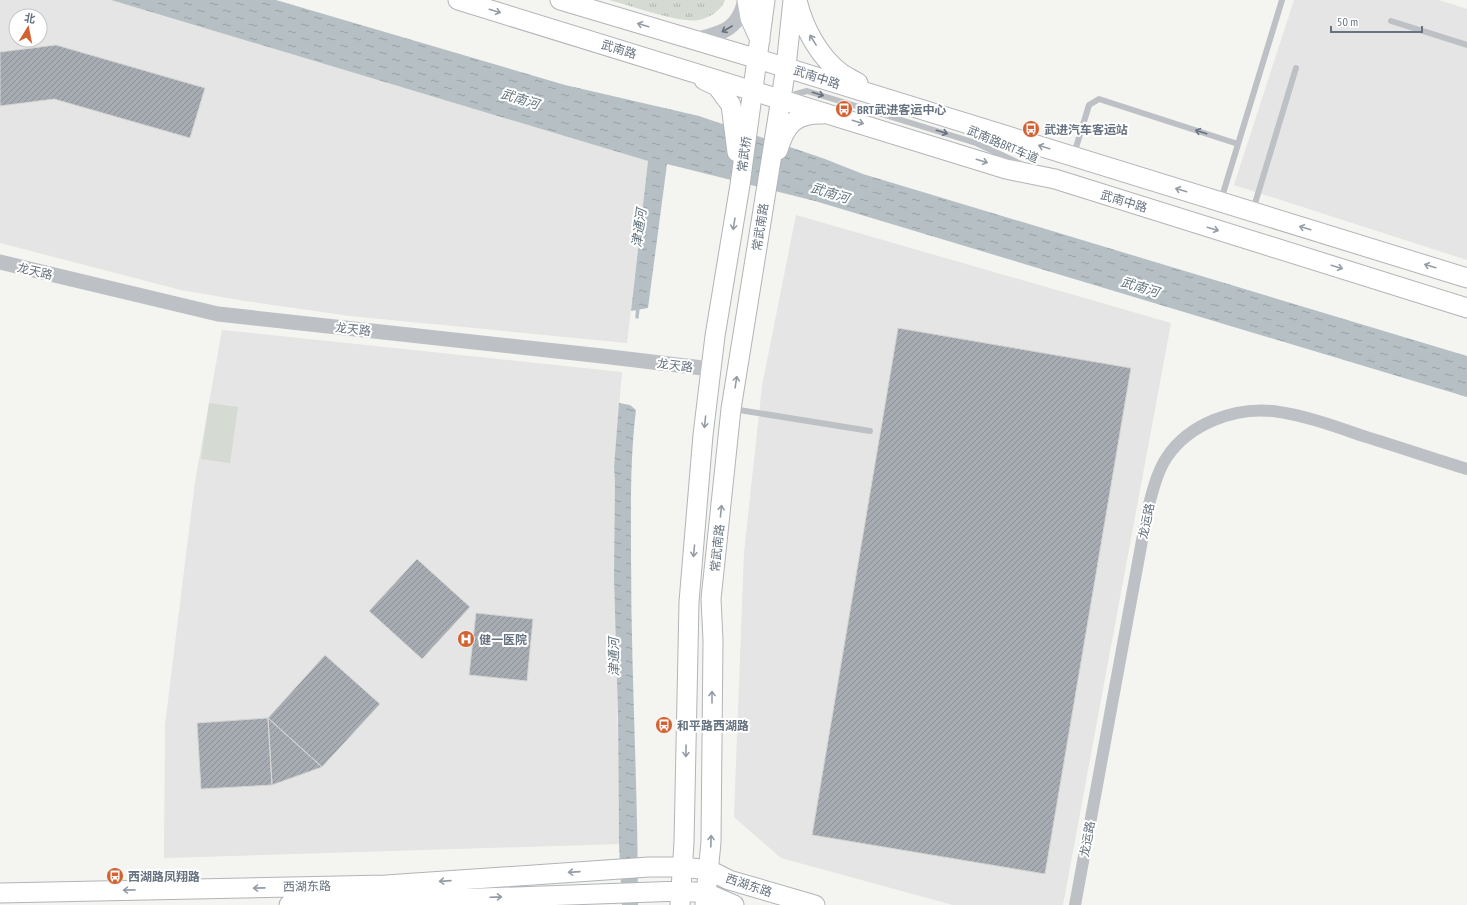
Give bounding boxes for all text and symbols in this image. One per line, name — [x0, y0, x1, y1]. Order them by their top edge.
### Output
north arrow — [8, 8, 48, 48]
one-way arrow — [488, 8, 501, 15]
scale bar — [1331, 8, 1422, 34]
text: 北 — [23, 10, 36, 26]
text: 50 m — [1337, 14, 1358, 29]
one-way arrow — [637, 21, 650, 28]
one-way arrow — [721, 25, 733, 33]
one-way arrow — [809, 34, 817, 46]
street label: 武南路 — [600, 37, 638, 61]
street label: 武南中路 — [792, 62, 842, 92]
water label: 武南河 — [499, 85, 544, 114]
one-way arrow — [811, 91, 823, 99]
bus stop icon: BRT武进客运中心 — [834, 99, 854, 119]
place label: BRT武进客运中心 — [857, 102, 946, 117]
one-way arrow — [851, 119, 864, 126]
bus stop icon: 武进汽车客运站 — [1021, 119, 1041, 139]
street label: 武南路BRT车道 — [965, 122, 1041, 166]
place label: 武进汽车客运站 — [1044, 122, 1128, 137]
one-way arrow — [1195, 128, 1207, 136]
one-way arrow — [935, 129, 948, 136]
street label: 常武桥 — [734, 135, 754, 173]
one-way arrow — [1038, 143, 1050, 151]
one-way arrow — [975, 158, 988, 165]
water label: 武南河 — [809, 179, 854, 208]
one-way arrow — [1175, 186, 1188, 193]
street label: 武南中路 — [1099, 187, 1149, 215]
street label: 常武南路 — [749, 202, 771, 252]
water label: 津通河 — [628, 205, 651, 249]
one-way arrow — [729, 217, 737, 230]
one-way arrow — [1299, 224, 1312, 231]
one-way arrow — [1206, 226, 1219, 233]
street label: 龙天路 — [16, 260, 54, 282]
one-way arrow — [1423, 262, 1436, 269]
one-way arrow — [1331, 264, 1343, 272]
water label: 武南河 — [1119, 273, 1164, 302]
street label: 龙天路 — [334, 320, 372, 338]
street label: 龙天路 — [656, 355, 694, 375]
one-way arrow — [732, 376, 740, 389]
one-way arrow — [701, 415, 709, 428]
street label: 龙运路 — [1135, 502, 1157, 540]
one-way arrow — [717, 505, 724, 518]
street label: 常武南路 — [707, 523, 727, 573]
one-way arrow — [690, 544, 697, 557]
hospital icon: 健一医院 — [456, 629, 476, 649]
place label: 健一医院 — [479, 632, 527, 647]
water label: 津通河 — [605, 634, 623, 677]
one-way arrow — [708, 691, 716, 704]
bus stop icon: 和平路西湖路 — [654, 715, 674, 735]
place label: 和平路西湖路 — [677, 718, 749, 733]
one-way arrow — [682, 744, 690, 757]
street label: 龙运路 — [1076, 820, 1098, 858]
one-way arrow — [707, 834, 714, 847]
bus stop icon: 西湖路凤翔路 — [105, 866, 125, 886]
one-way arrow — [568, 868, 581, 875]
place label: 西湖路凤翔路 — [128, 869, 200, 884]
street label: 西湖东路 — [724, 870, 774, 900]
one-way arrow — [439, 877, 452, 884]
street label: 西湖东路 — [283, 878, 331, 894]
one-way arrow — [253, 884, 266, 891]
one-way arrow — [123, 887, 136, 894]
one-way arrow — [489, 893, 502, 901]

